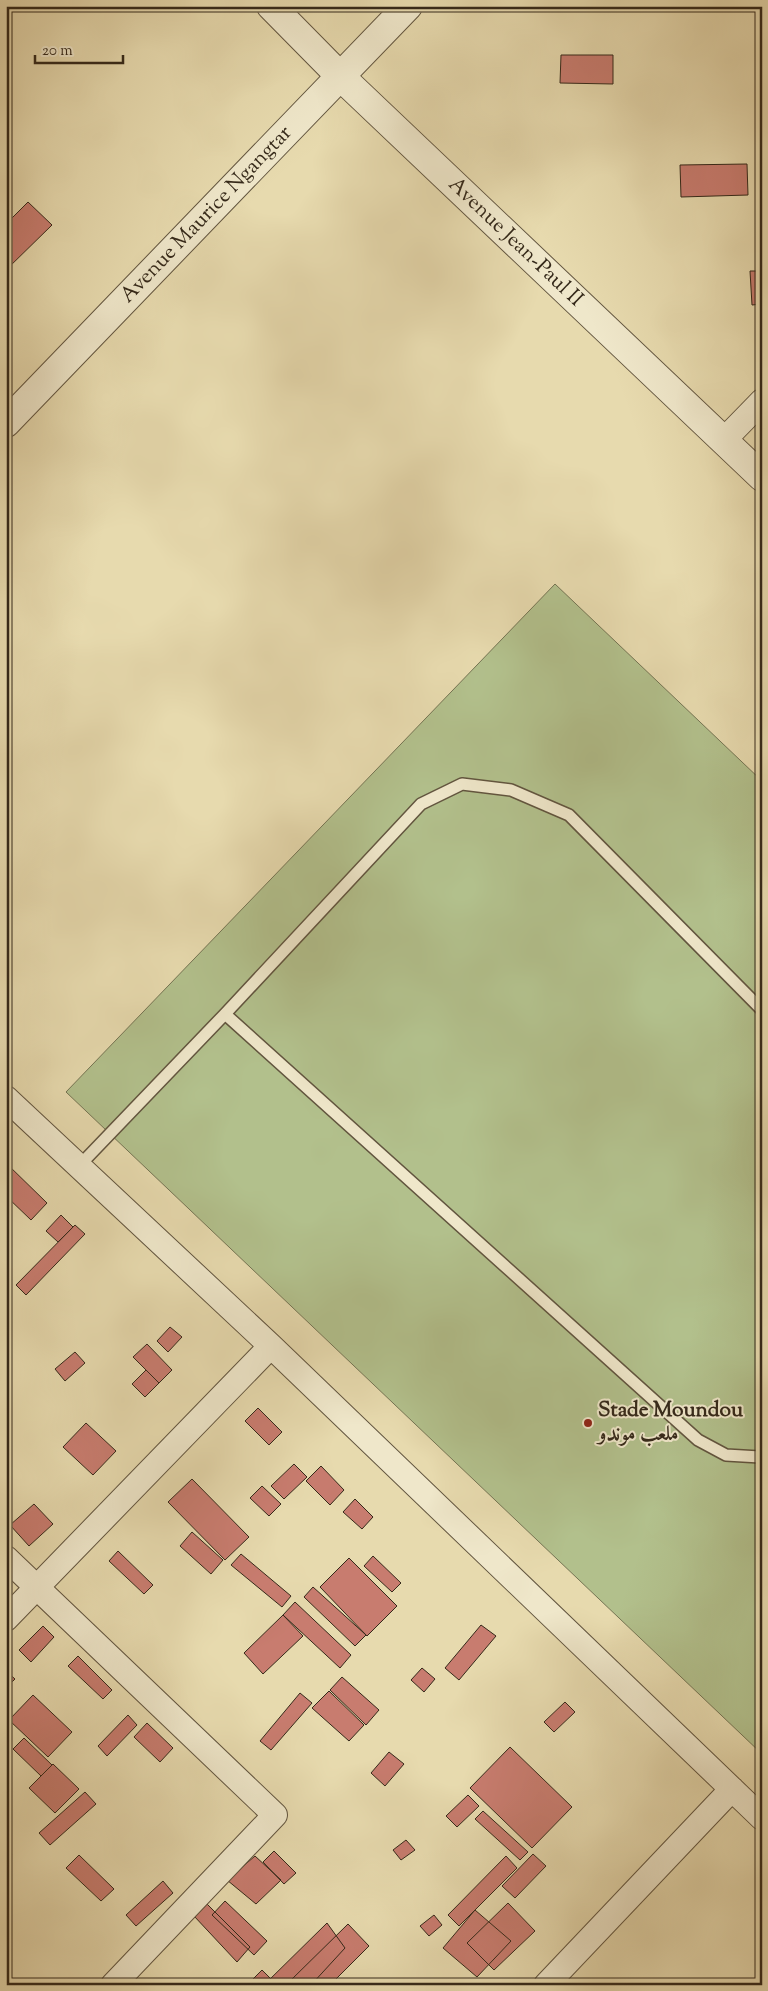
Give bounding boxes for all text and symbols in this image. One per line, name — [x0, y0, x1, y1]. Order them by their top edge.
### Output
scale bar — [35, 32, 122, 64]
text: 20 m — [42, 41, 73, 62]
street label: Avenue Maurice Ngangtar — [114, 119, 299, 310]
street label: Avenue Jean-Paul II — [441, 171, 590, 314]
place label: Stade Moundou ملعب موندو — [596, 1396, 744, 1450]
marker: Stade Moundou ملعب موندو — [582, 1417, 594, 1429]

